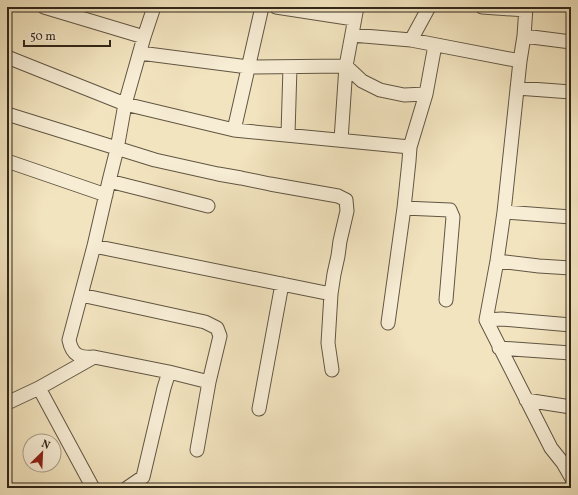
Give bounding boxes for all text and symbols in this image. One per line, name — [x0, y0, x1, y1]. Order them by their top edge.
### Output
scale bar — [24, 22, 110, 48]
text: 50 m — [30, 29, 56, 45]
north arrow — [22, 433, 62, 473]
text: N — [39, 437, 52, 454]

